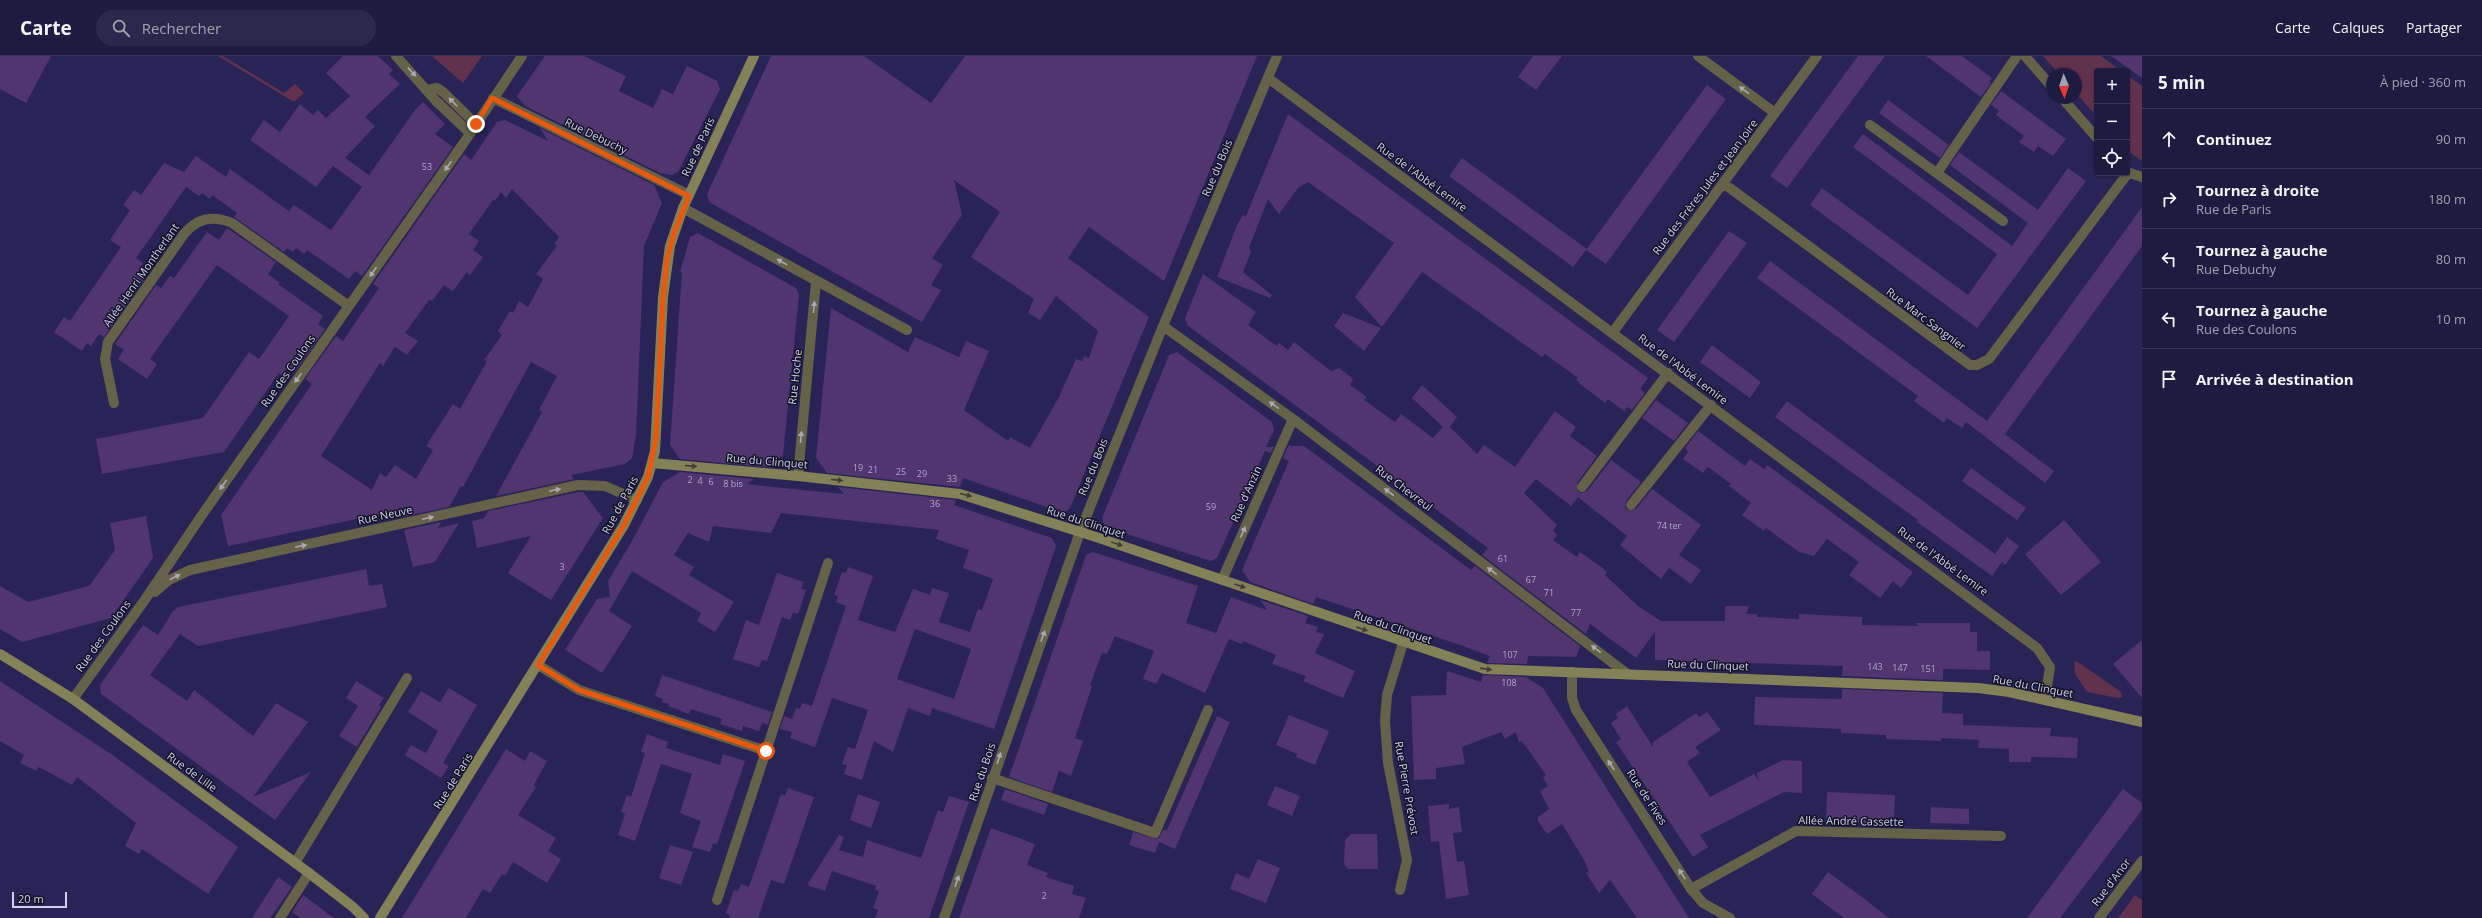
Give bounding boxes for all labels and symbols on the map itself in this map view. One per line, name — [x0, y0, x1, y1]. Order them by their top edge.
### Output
one-way arrow — [408, 67, 417, 78]
north arrow — [2046, 68, 2082, 104]
one-way arrow — [1738, 86, 1749, 94]
one-way arrow — [448, 97, 458, 107]
street label: Rue Debuchy — [562, 114, 630, 157]
route end — [467, 115, 485, 133]
street label: Rue de Paris — [677, 115, 718, 179]
street label: Rue des Frères Jules et Jean Joire — [1649, 116, 1761, 258]
street label: Rue du Bois — [1198, 137, 1235, 199]
street label: Rue de l'Abbé Lemire — [1374, 139, 1471, 215]
house number: 53 — [422, 160, 432, 173]
one-way arrow — [444, 160, 452, 171]
street label: Allée Henri Montherlant — [99, 220, 182, 329]
one-way arrow — [776, 259, 788, 265]
one-way arrow — [369, 266, 377, 277]
street label: Rue Marc Sangnier — [1883, 284, 1970, 354]
one-way arrow — [811, 301, 817, 314]
street label: Rue de l'Abbé Lemire — [1635, 330, 1731, 407]
street label: Rue des Coulons — [257, 331, 318, 410]
street label: Rue Hoche — [784, 349, 805, 405]
one-way arrow — [294, 373, 302, 383]
one-way arrow — [1269, 401, 1279, 409]
one-way arrow — [798, 431, 805, 443]
street label: Rue du Bois — [1074, 436, 1111, 498]
street label: Rue du Clinquet — [726, 449, 808, 472]
house number: 19 — [853, 461, 863, 474]
street label: Rue Chevreul — [1373, 461, 1436, 514]
one-way arrow — [685, 463, 697, 470]
house number: 21 — [868, 463, 878, 476]
street label: Rue d'Anzin — [1226, 463, 1265, 524]
house number: 25 — [896, 465, 906, 478]
house number: 29 — [917, 467, 927, 480]
house number: 33 — [947, 472, 957, 485]
street label: Rue de Paris — [598, 473, 641, 536]
house number: 2 — [687, 473, 693, 486]
house number: 4 — [697, 474, 703, 487]
house number: 6 — [708, 475, 714, 488]
house number: 8 bis — [723, 477, 743, 490]
one-way arrow — [830, 477, 843, 483]
one-way arrow — [219, 479, 227, 490]
one-way arrow — [548, 487, 561, 493]
one-way arrow — [1383, 488, 1394, 496]
one-way arrow — [959, 493, 972, 499]
house number: 36 — [930, 497, 940, 510]
house number: 59 — [1206, 500, 1216, 513]
street label: Rue Neuve — [356, 501, 414, 528]
street label: Rue du Clinquet — [1045, 502, 1127, 541]
one-way arrow — [421, 515, 434, 521]
house number: 74 ter — [1657, 519, 1682, 532]
street label: Rue de l'Abbé Lemire — [1895, 523, 1992, 599]
one-way arrow — [1240, 526, 1246, 537]
one-way arrow — [294, 542, 307, 548]
one-way arrow — [1111, 542, 1123, 548]
house number: 61 — [1498, 552, 1508, 565]
house number: 3 — [559, 560, 565, 573]
one-way arrow — [1487, 566, 1498, 575]
house number: 67 — [1526, 573, 1536, 586]
one-way arrow — [169, 574, 180, 580]
one-way arrow — [1234, 584, 1246, 590]
house number: 71 — [1544, 586, 1554, 599]
street label: Rue des Coulons — [71, 597, 134, 675]
street label: Rue du Clinquet — [1352, 606, 1434, 647]
house number: 77 — [1571, 606, 1581, 619]
one-way arrow — [1357, 626, 1369, 632]
one-way arrow — [1040, 629, 1046, 641]
one-way arrow — [1590, 645, 1601, 654]
house number: 107 — [1502, 648, 1518, 661]
street label: Rue du Clinquet — [1667, 656, 1749, 673]
house number: 143 — [1867, 660, 1883, 673]
house number: 147 — [1892, 661, 1908, 674]
house number: 151 — [1920, 662, 1936, 675]
one-way arrow — [1480, 666, 1492, 672]
street label: Rue du Clinquet — [1992, 670, 2075, 701]
house number: 108 — [1501, 676, 1517, 689]
street label: Rue Pierre Prévost — [1392, 740, 1423, 836]
street label: Rue du Bois — [965, 741, 998, 803]
route start — [757, 742, 775, 760]
street label: Rue de Lille — [164, 748, 220, 795]
street label: Rue de Paris — [429, 750, 476, 812]
one-way arrow — [997, 752, 1003, 764]
one-way arrow — [1607, 759, 1615, 770]
street label: Rue de Fives — [1624, 766, 1671, 828]
street label: Allée André Cassette — [1798, 812, 1904, 829]
street label: Rue d'Anor — [2088, 854, 2134, 909]
one-way arrow — [1678, 868, 1685, 880]
one-way arrow — [954, 875, 960, 887]
house number: 2 — [1041, 889, 1047, 902]
scale bar — [12, 890, 67, 909]

